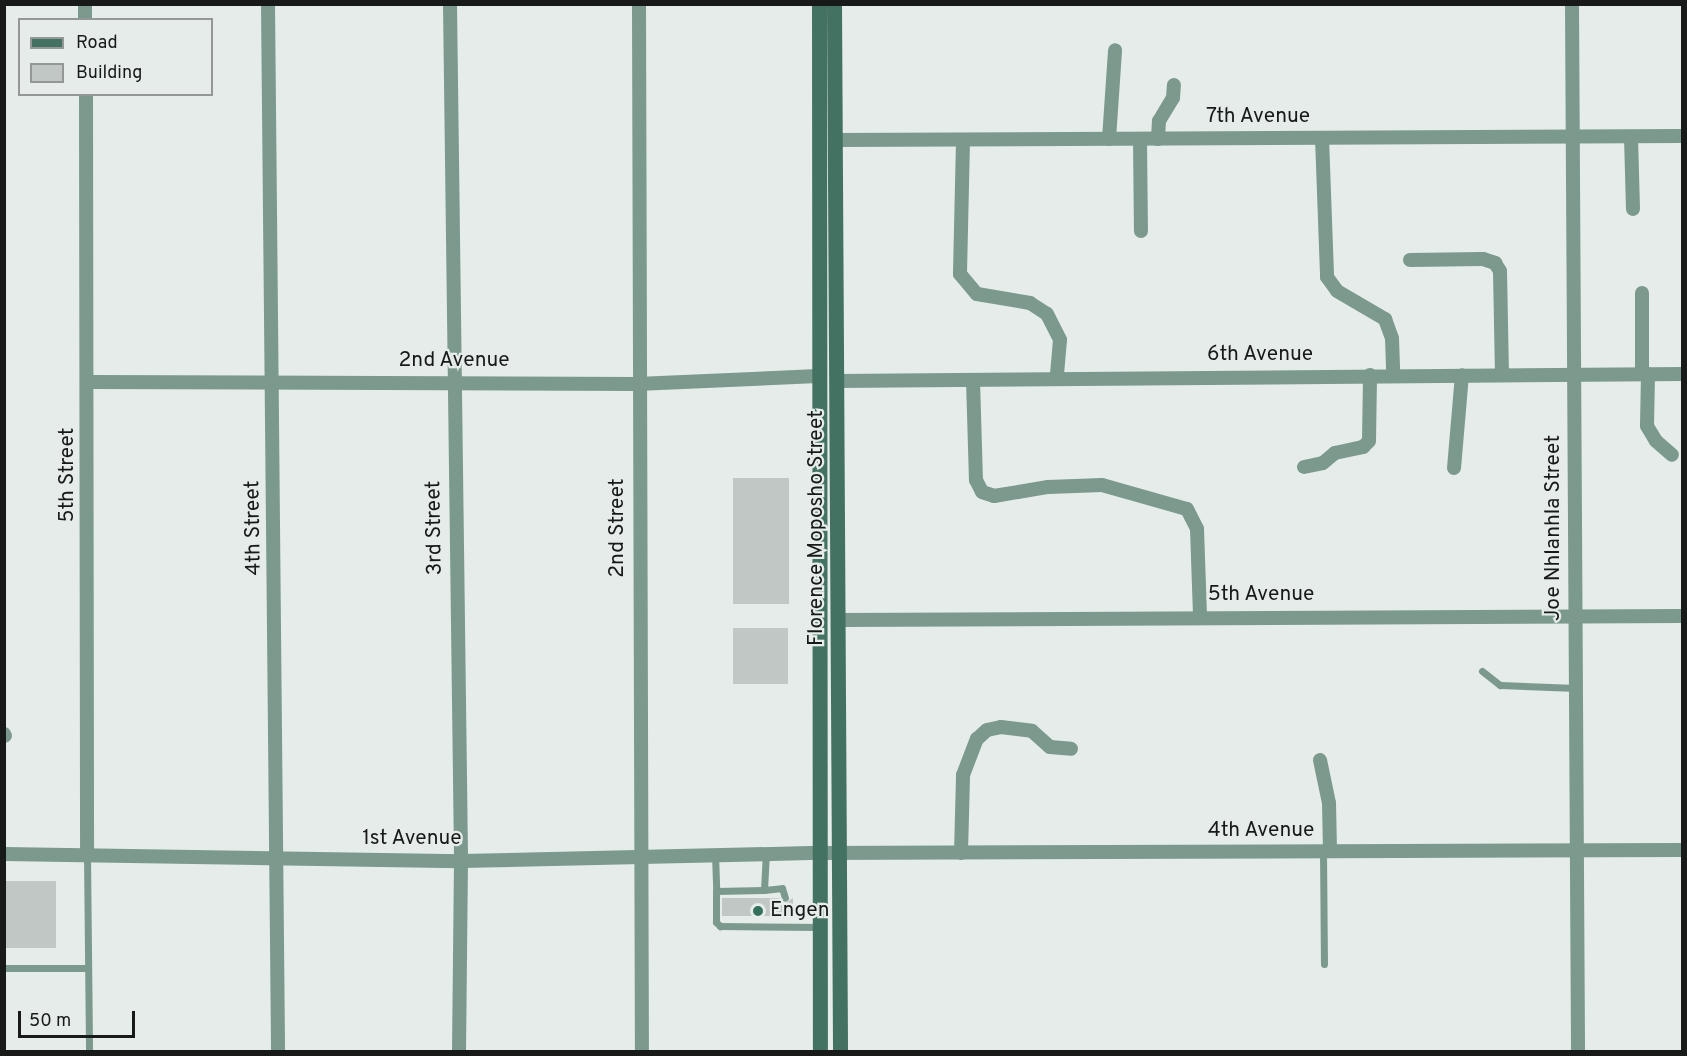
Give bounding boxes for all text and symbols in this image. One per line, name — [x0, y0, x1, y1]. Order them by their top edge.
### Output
legend — [18, 18, 213, 96]
text: Road — [76, 32, 118, 55]
text: Building — [76, 62, 142, 85]
street label: 7th Avenue — [1206, 104, 1310, 130]
street label: 6th Avenue — [1206, 342, 1314, 368]
street label: 2nd Avenue — [398, 348, 510, 374]
street label: Florence Moposho Street — [804, 410, 830, 646]
street label: 5th Street — [55, 427, 81, 523]
street label: Joe Nhlanhla Street — [1541, 435, 1567, 621]
street label: 2nd Street — [605, 478, 631, 578]
street label: 4th Street — [241, 480, 267, 576]
street label: 3rd Street — [422, 480, 448, 576]
street label: 5th Avenue — [1207, 582, 1315, 608]
street label: 4th Avenue — [1207, 818, 1315, 844]
street label: 1st Avenue — [362, 826, 462, 852]
place label: Engen — [770, 898, 830, 924]
marker: Engen — [751, 904, 765, 918]
scale bar — [21, 999, 138, 1037]
text: 50 m — [29, 1010, 71, 1033]

